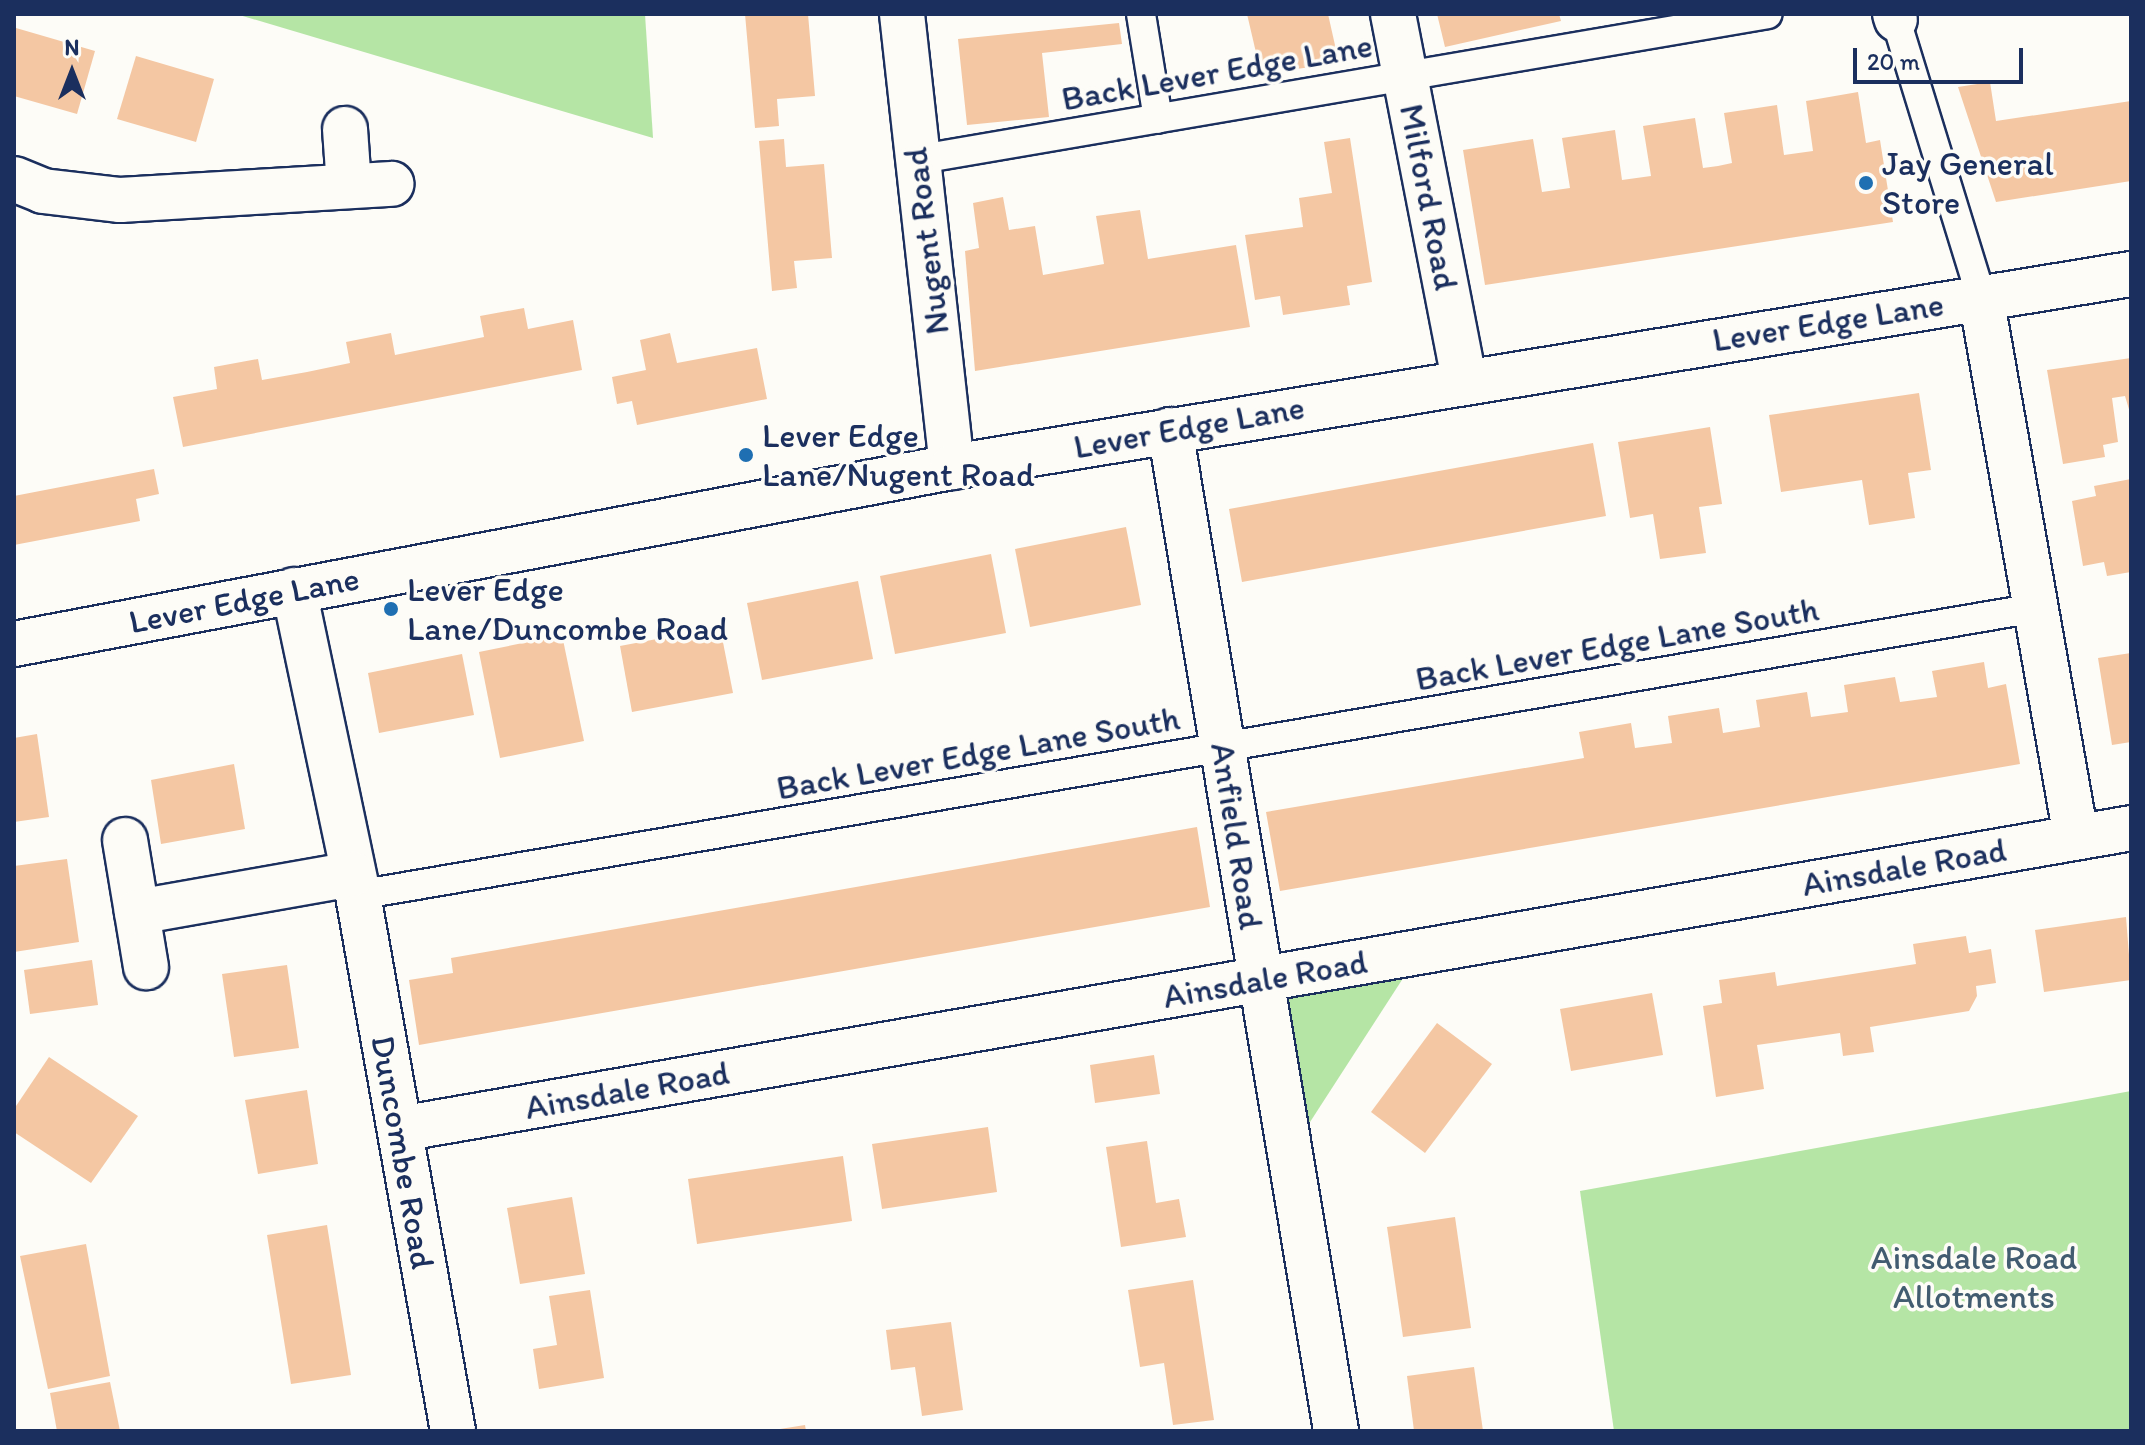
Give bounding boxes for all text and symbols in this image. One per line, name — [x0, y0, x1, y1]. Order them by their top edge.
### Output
street label: Back Lever Edge Lane — [1058, 25, 1376, 119]
north arrow — [32, 32, 112, 112]
scale bar — [1857, 32, 2027, 82]
text: N — [65, 34, 79, 61]
text: 20 m — [1867, 47, 1920, 76]
street label: Milford Road — [1391, 101, 1467, 293]
place label: Jay General Store — [1882, 143, 2054, 222]
street label: Nugent Road — [894, 146, 958, 336]
marker: Jay General Store — [1857, 174, 1875, 192]
street label: Lever Edge Lane — [1709, 283, 1947, 361]
street label: Lever Edge Lane — [1070, 387, 1308, 467]
place label: Lever Edge Lane/Nugent Road — [762, 415, 1034, 494]
marker: Lever Edge Lane/Nugent Road — [737, 446, 755, 464]
street label: Lever Edge Lane — [125, 558, 363, 642]
place label: Lever Edge Lane/Duncombe Road — [407, 569, 728, 648]
street label: Back Lever Edge Lane South — [1412, 588, 1822, 700]
marker: Lever Edge Lane/Duncombe Road — [382, 600, 400, 618]
street label: Back Lever Edge Lane South — [773, 697, 1183, 809]
street label: Anfield Road — [1202, 740, 1272, 932]
street label: Ainsdale Road — [1799, 829, 2009, 905]
street label: Ainsdale Road — [1160, 941, 1370, 1017]
street label: Duncombe Road — [362, 1032, 444, 1272]
street label: Ainsdale Road — [522, 1052, 732, 1128]
park label: Ainsdale Road Allotments — [1871, 1237, 2077, 1316]

